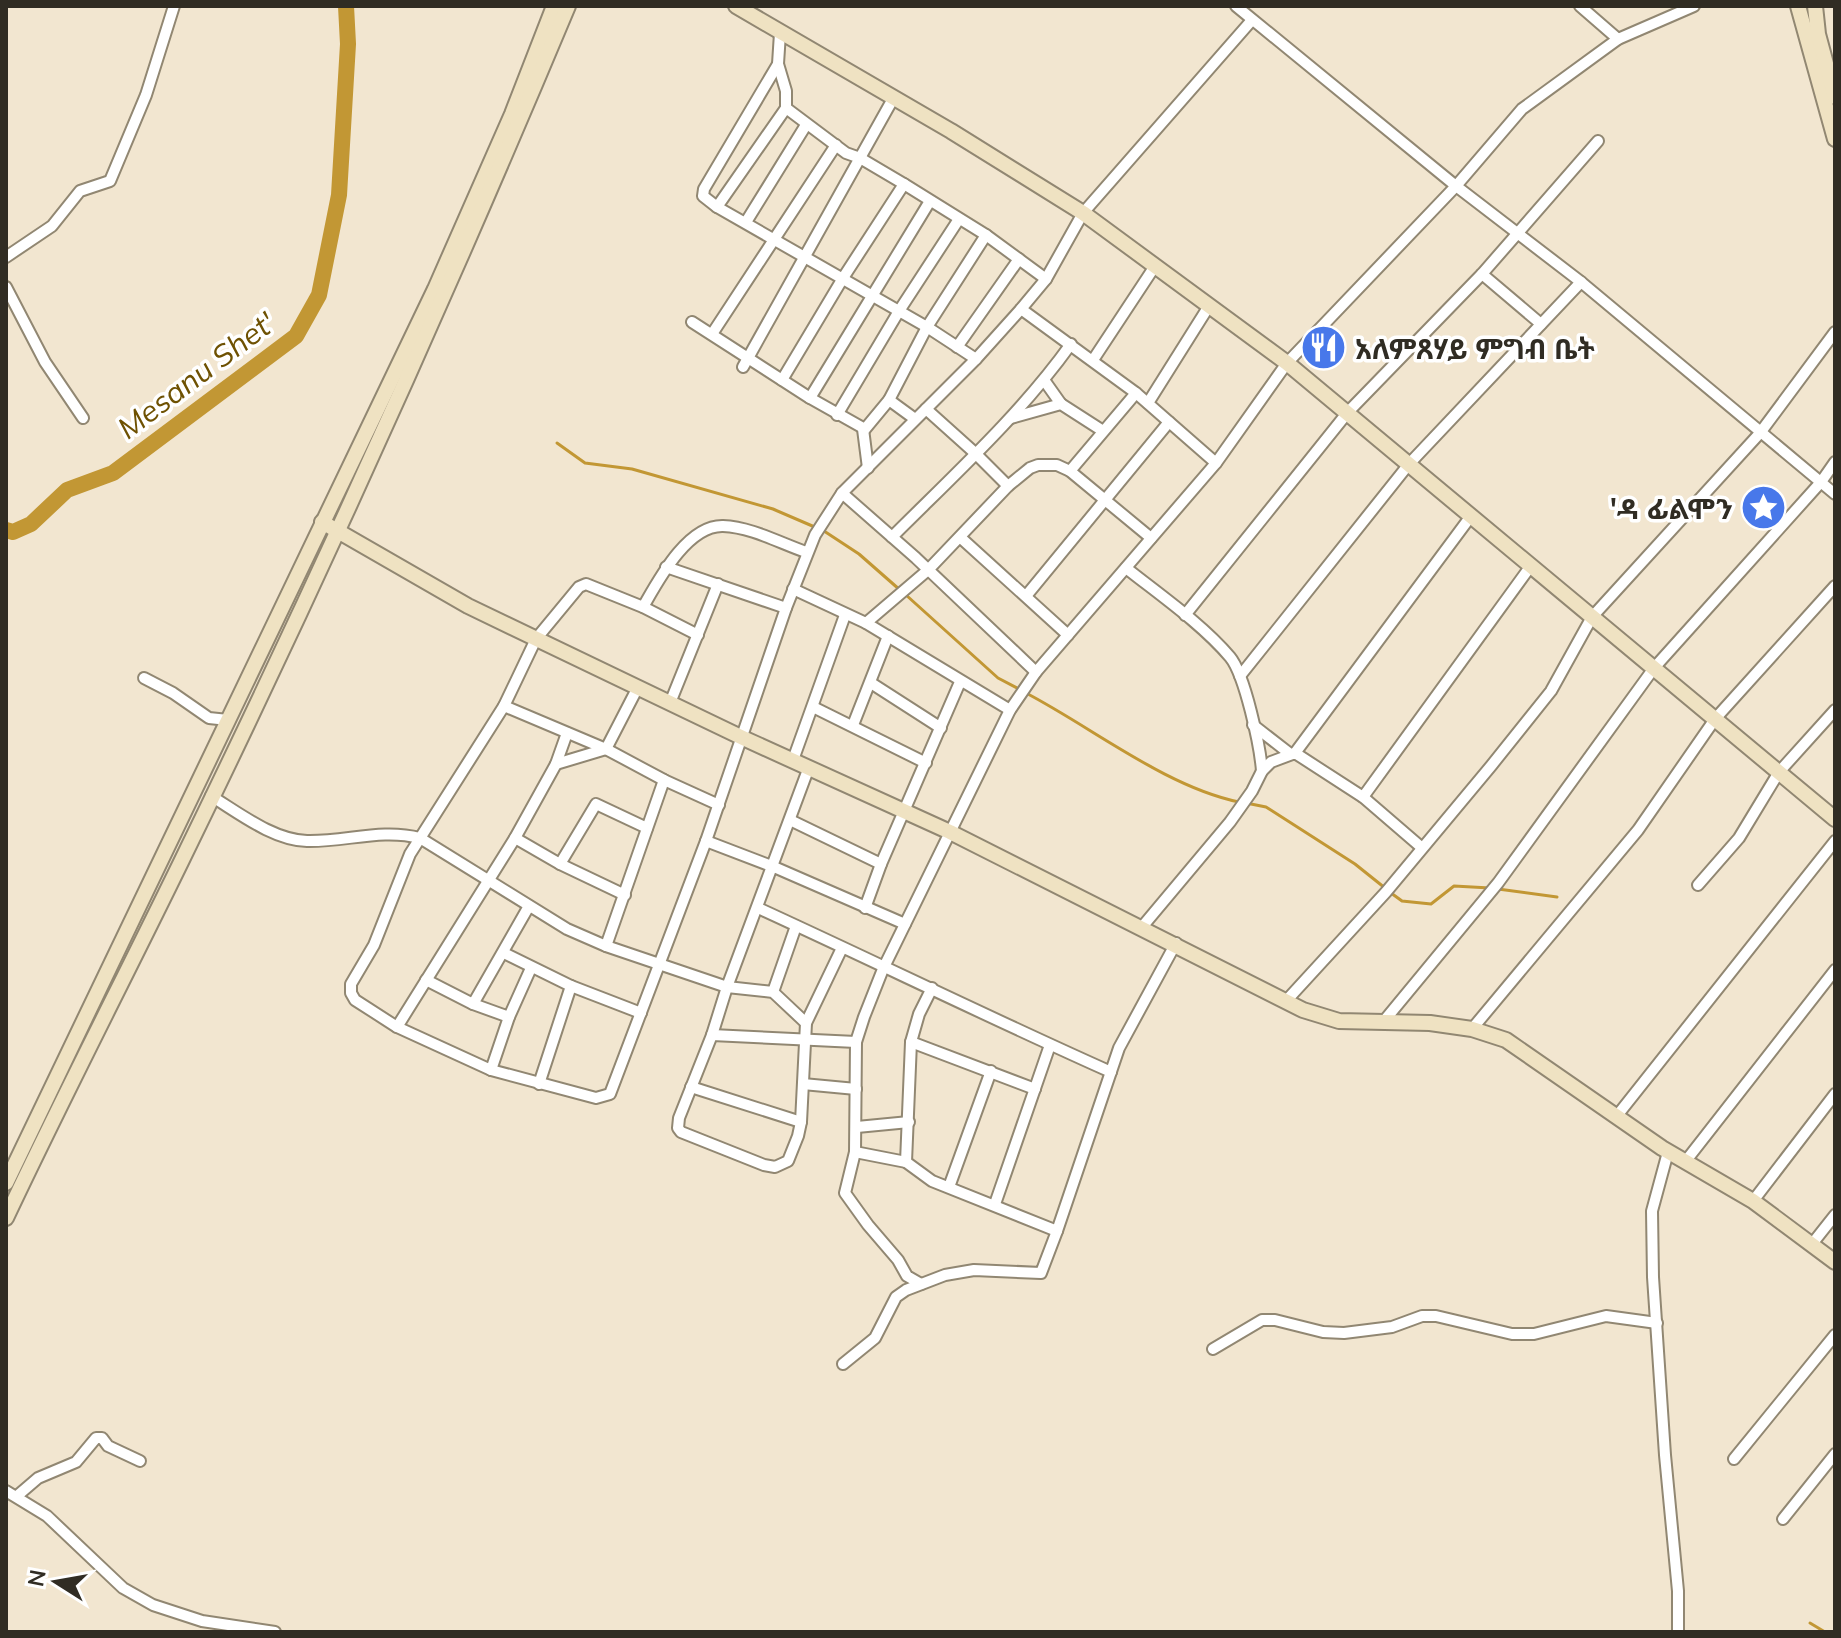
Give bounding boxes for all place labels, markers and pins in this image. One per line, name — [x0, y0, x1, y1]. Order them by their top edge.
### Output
restaurant icon: አለምጸሃይ ምግብ ቤት — [1300, 324, 1348, 372]
place label: አለምጸሃይ ምግብ ቤት — [1355, 331, 1595, 366]
place icon: 'ዳ ፊልሞን — [1740, 484, 1788, 532]
place label: 'ዳ ፊልሞን — [1610, 491, 1733, 526]

